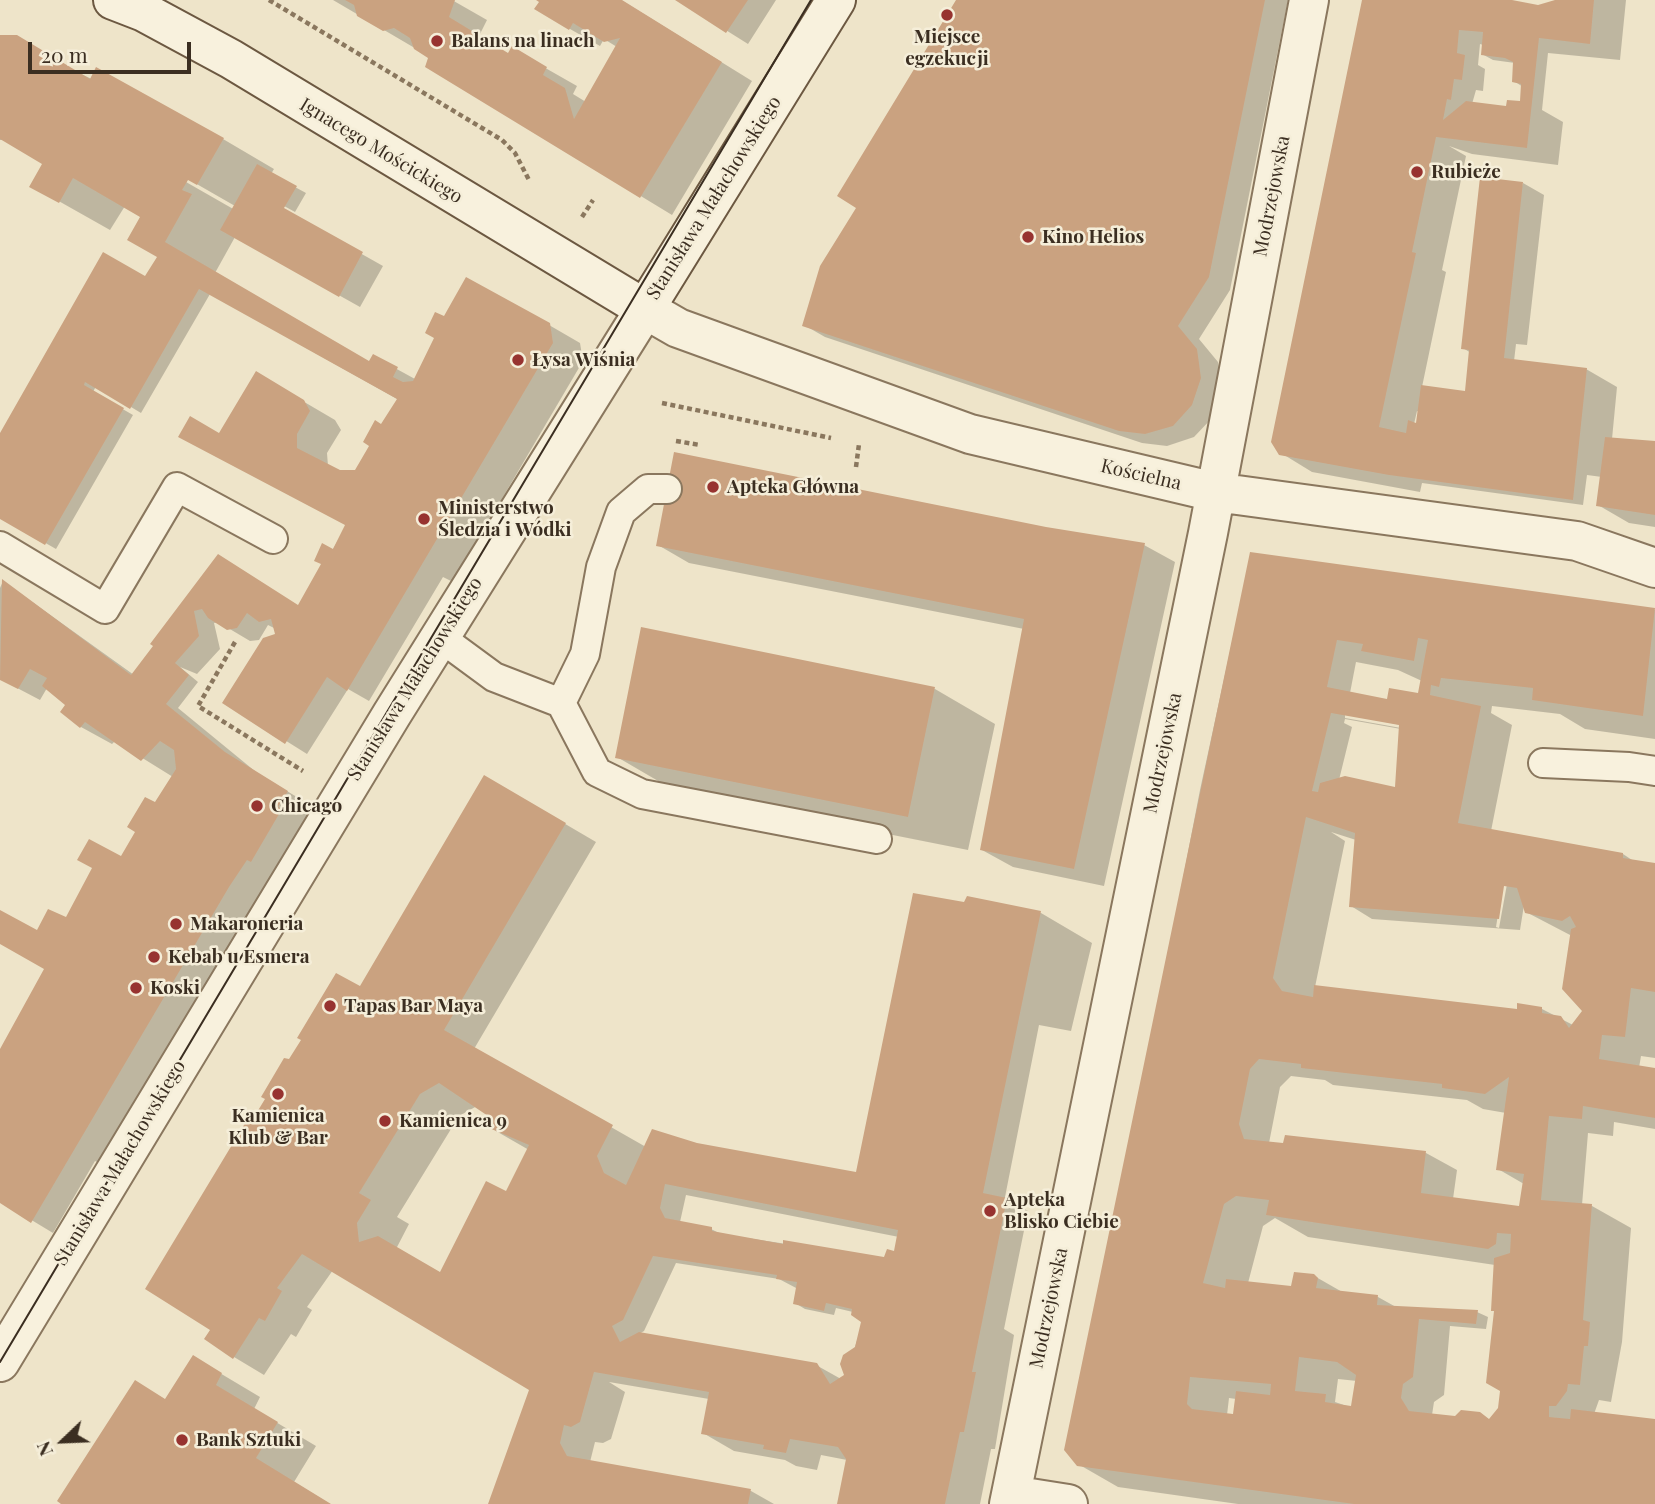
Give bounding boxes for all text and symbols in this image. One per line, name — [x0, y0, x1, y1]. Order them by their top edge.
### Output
marker: Miejsce egzekucji — [939, 7, 955, 23]
place label: Miejsce egzekucji — [905, 26, 989, 70]
scale bar — [32, 28, 194, 72]
place label: Balans na linach — [451, 30, 595, 52]
marker: Balans na linach — [429, 33, 445, 49]
text: 20 m — [41, 40, 88, 68]
street label: Stanisława Małachowskiego — [642, 92, 786, 304]
street label: Ignacego Mościckiego — [295, 93, 467, 209]
street label: Modrzejowska — [1249, 134, 1295, 258]
place label: Rubieże — [1431, 161, 1501, 183]
marker: Rubieże — [1409, 164, 1425, 180]
place label: Kino Helios — [1042, 226, 1144, 248]
marker: Kino Helios — [1020, 229, 1036, 245]
place label: Łysa Wiśnia — [532, 349, 635, 371]
marker: Łysa Wiśnia — [510, 352, 526, 368]
street label: Kościelna — [1098, 455, 1184, 495]
place label: Apteka Główna — [727, 476, 859, 498]
marker: Apteka Główna — [705, 479, 721, 495]
place label: Ministerstwo Śledzia i Wódki — [438, 497, 572, 541]
marker: Ministerstwo Śledzia i Wódki — [416, 511, 432, 527]
street label: Stanisława Małachowskiego — [343, 573, 487, 785]
street label: Modrzejowska — [1139, 691, 1187, 815]
place label: Chicago — [271, 795, 342, 817]
marker: Chicago — [249, 798, 265, 814]
place label: Makaroneria — [190, 913, 303, 935]
marker: Makaroneria — [168, 916, 184, 932]
place label: Kebab u Esmera — [168, 946, 310, 968]
marker: Kebab u Esmera — [146, 949, 162, 965]
place label: Koski — [150, 977, 200, 999]
marker: Koski — [128, 980, 144, 996]
place label: Tapas Bar Maya — [344, 995, 483, 1017]
marker: Tapas Bar Maya — [322, 998, 338, 1014]
street label: Stanisława Małachowskiego — [50, 1056, 190, 1270]
marker: Kamienica Klub & Bar — [270, 1086, 286, 1102]
place label: Kamienica Klub & Bar — [228, 1105, 328, 1149]
place label: Kamienica 9 — [399, 1110, 507, 1132]
marker: Kamienica 9 — [377, 1113, 393, 1129]
place label: Apteka Blisko Ciebie — [1004, 1189, 1119, 1233]
marker: Apteka Blisko Ciebie — [982, 1203, 998, 1219]
street label: Modrzejowska — [1025, 1246, 1073, 1370]
north arrow — [28, 1406, 98, 1476]
place label: Bank Sztuki — [196, 1429, 301, 1451]
marker: Bank Sztuki — [174, 1432, 190, 1448]
text: N — [29, 1438, 58, 1461]

